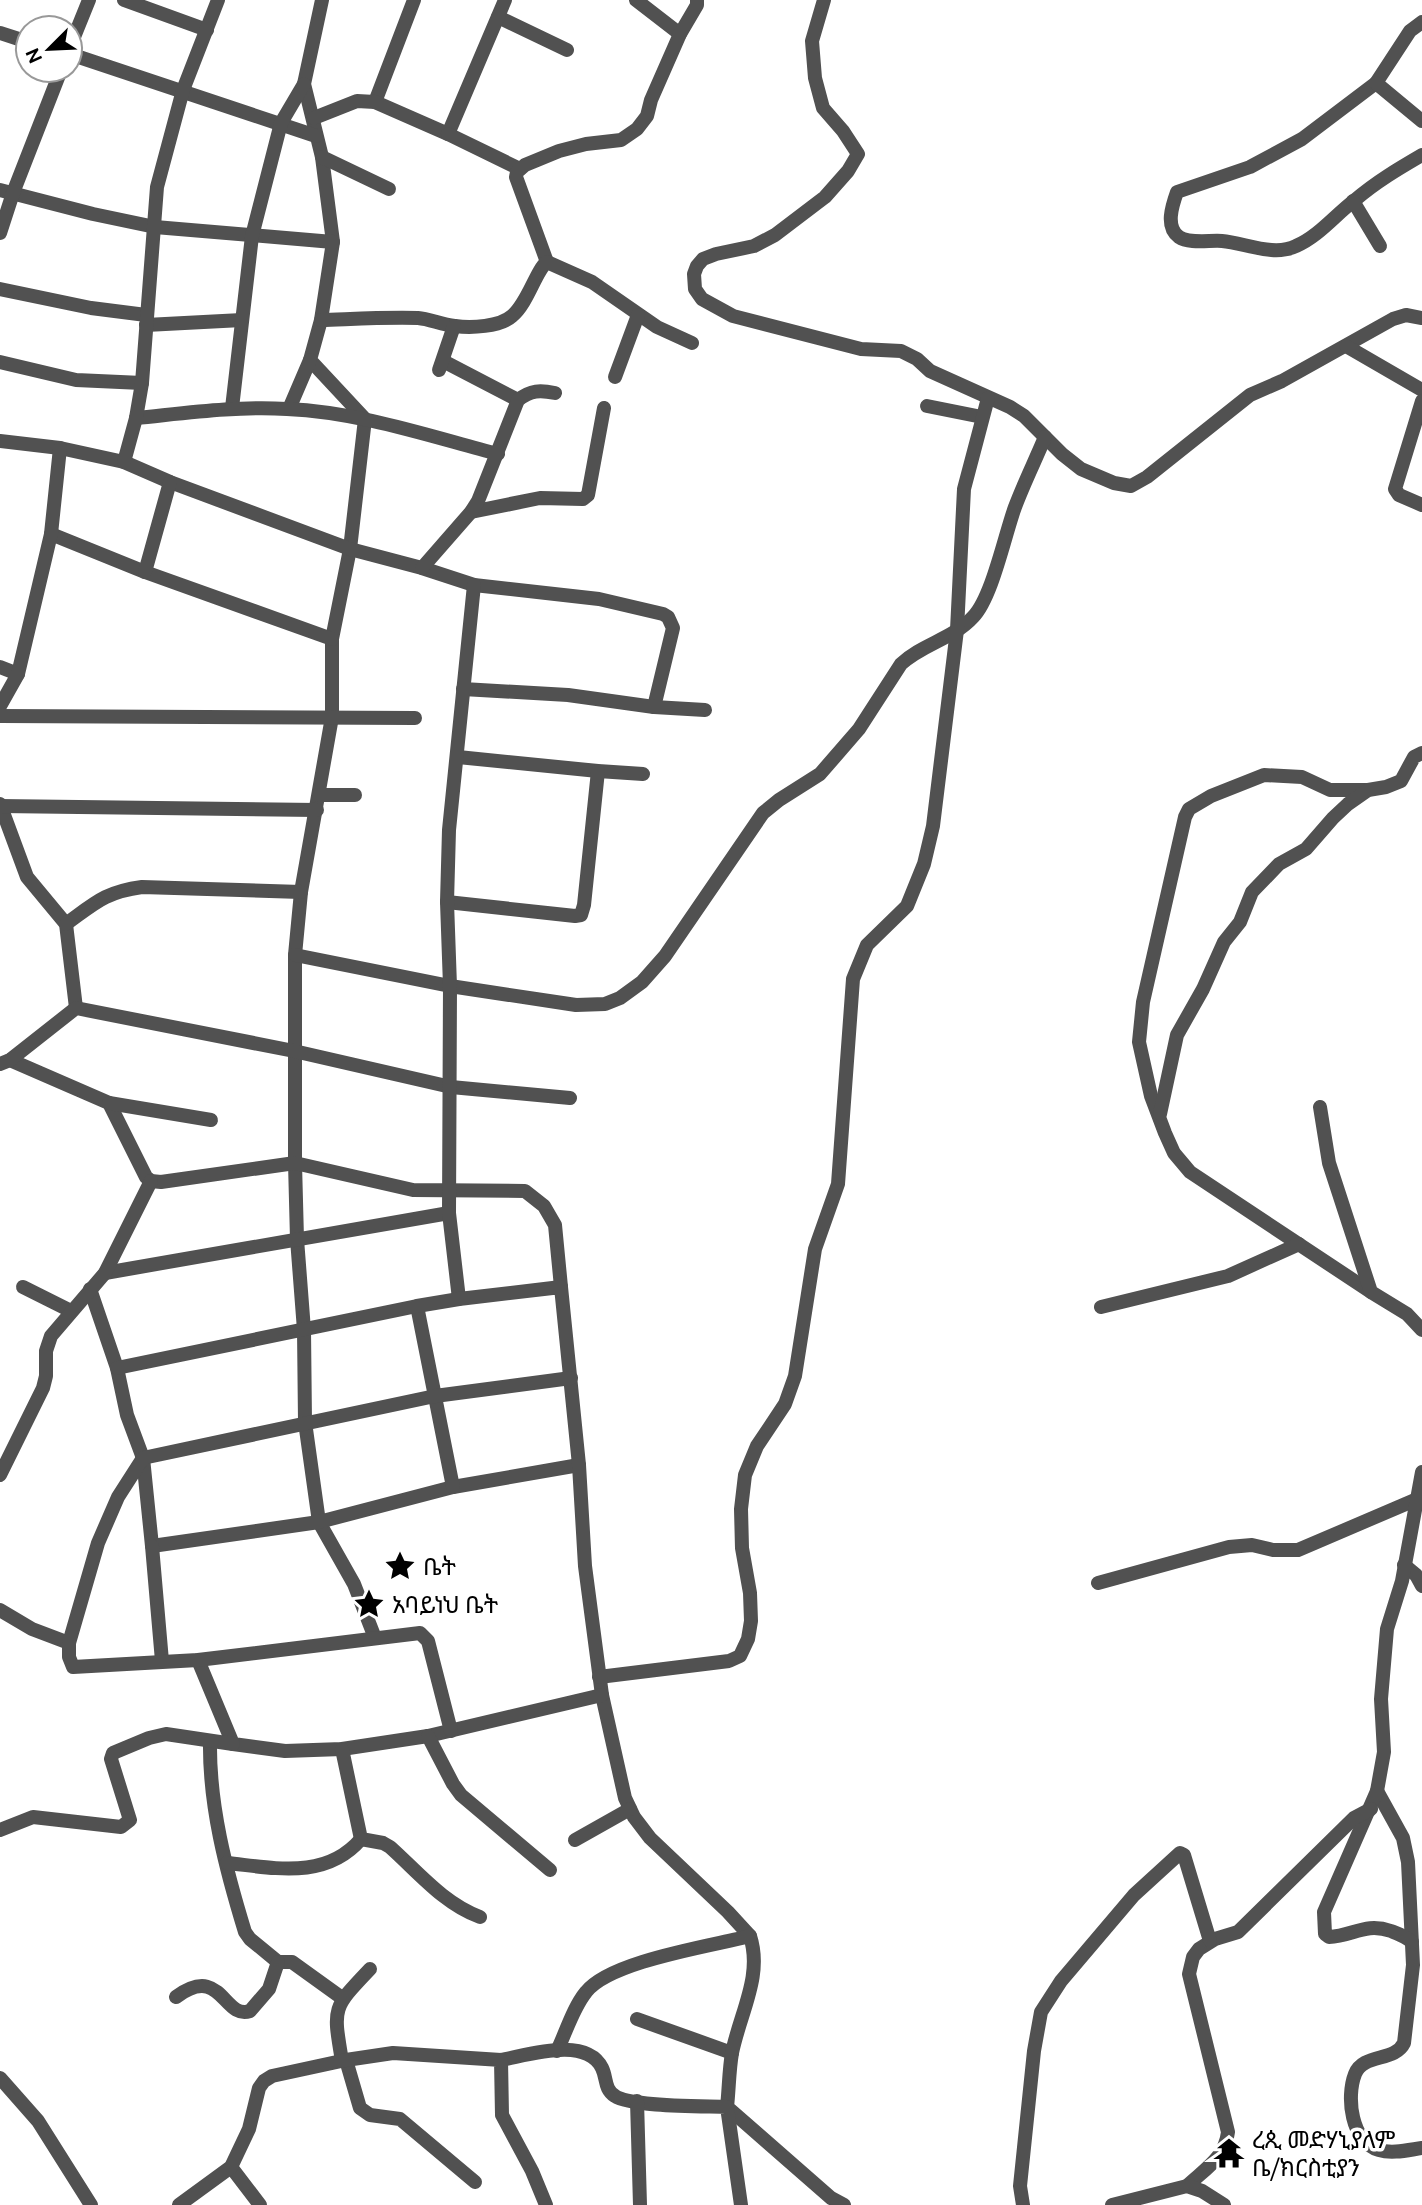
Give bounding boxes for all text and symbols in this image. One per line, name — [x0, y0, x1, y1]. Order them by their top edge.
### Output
north arrow — [14, 14, 84, 84]
text: N — [21, 45, 46, 67]
place icon: ቤት — [383, 1549, 417, 1583]
place label: ቤት — [423, 1553, 457, 1580]
place icon: አባይነህ ቤት — [352, 1587, 386, 1621]
place label: አባይነህ ቤት — [392, 1591, 499, 1618]
place label: ረጲ መድሃኒያለም ቤ/ክርስቲያን — [1252, 2126, 1396, 2181]
temple icon: ረጲ መድሃኒያለም ቤ/ክርስቲያን — [1212, 2136, 1246, 2170]

